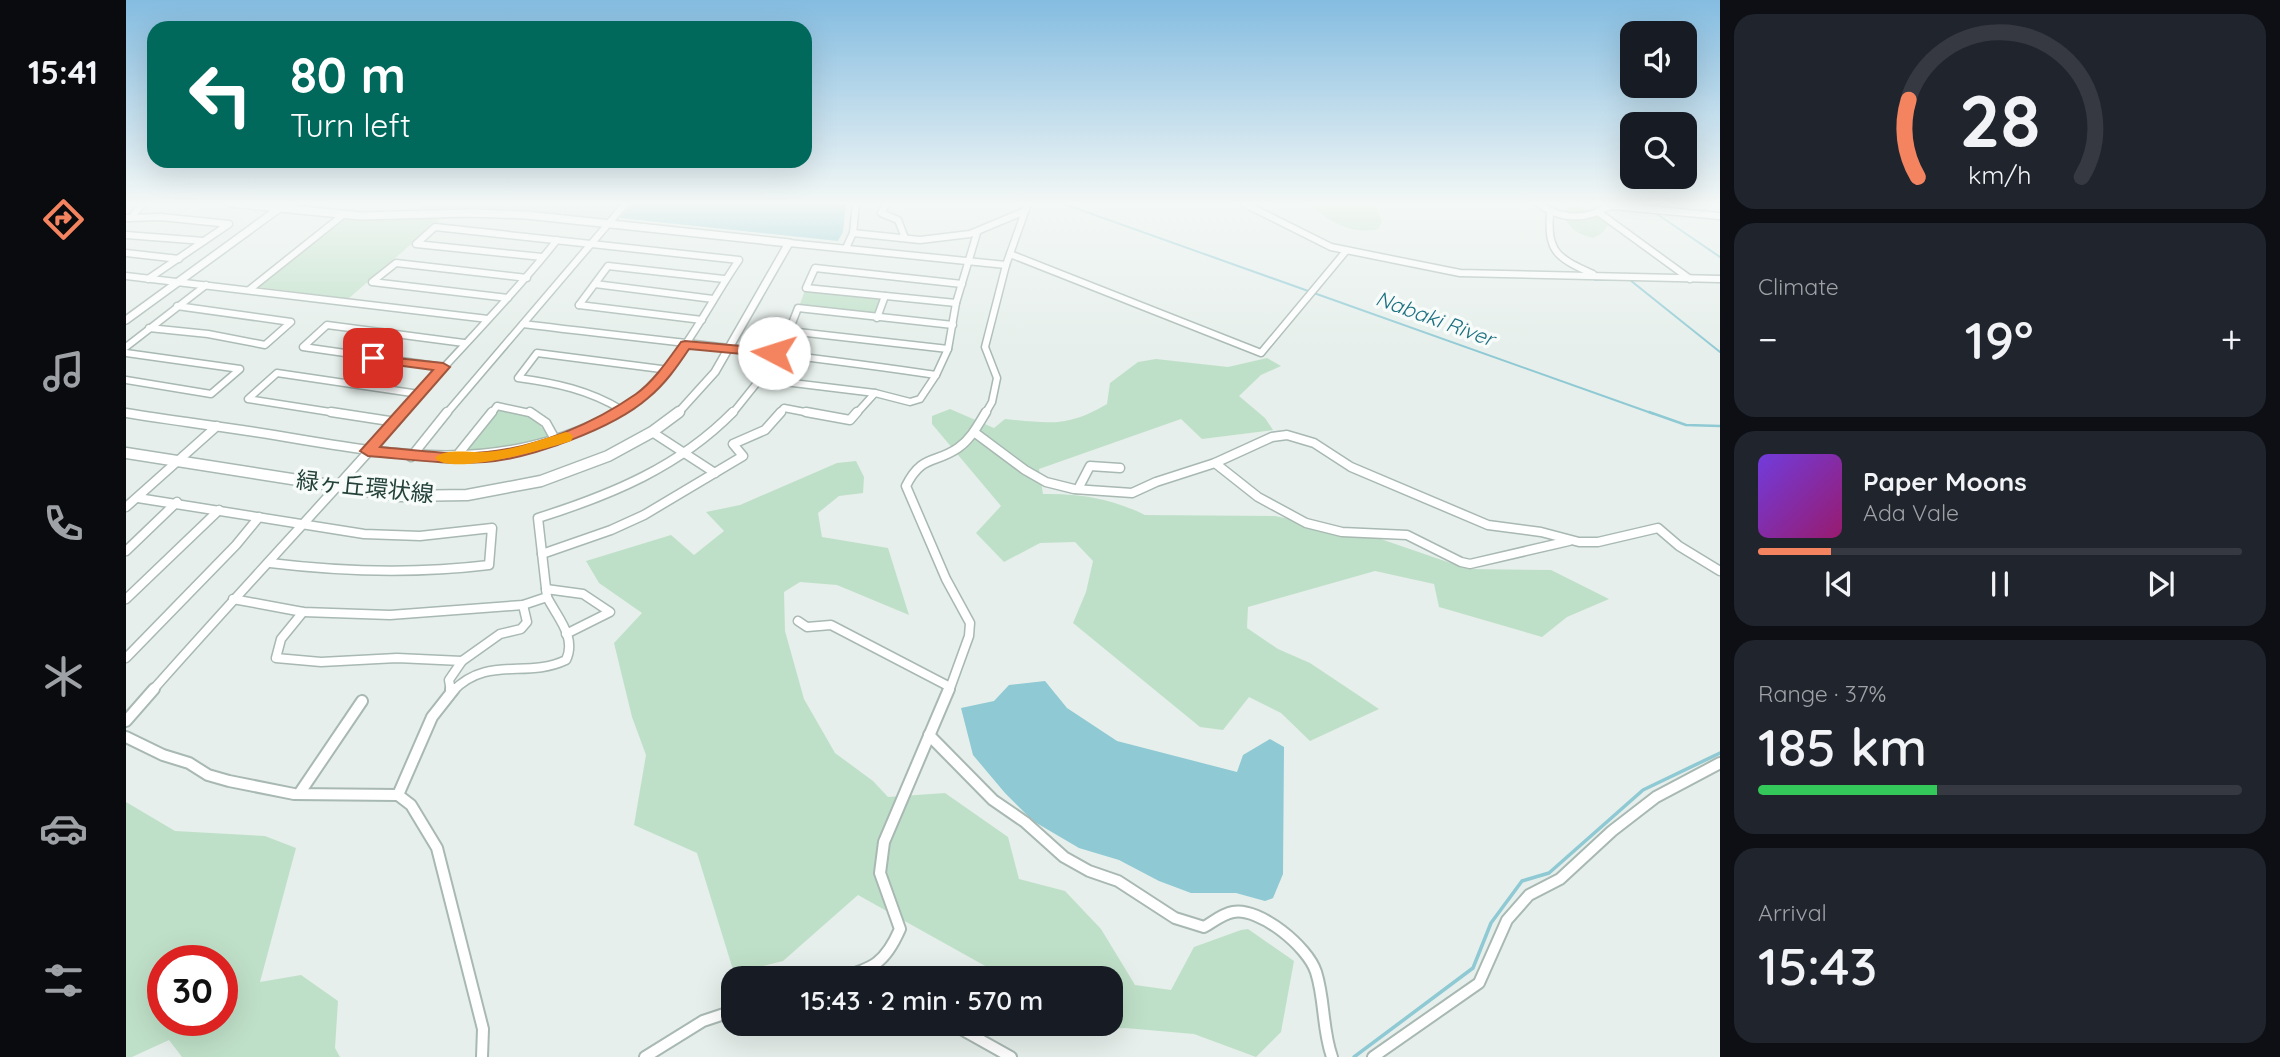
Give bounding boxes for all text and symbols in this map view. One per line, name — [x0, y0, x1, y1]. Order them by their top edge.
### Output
map controls — [1620, 21, 1697, 189]
button: sound — [1620, 21, 1697, 98]
text: 80 m — [290, 44, 406, 105]
icon: left — [175, 49, 266, 140]
text: 15:41 — [28, 52, 98, 92]
text: 28 — [1959, 75, 2041, 166]
text: Turn left — [290, 105, 411, 145]
button: search — [1620, 112, 1697, 189]
text: km/h — [1968, 159, 2032, 190]
icon: directions — [39, 195, 88, 244]
text: Climate — [1758, 272, 1839, 301]
water label: Nabaki River — [1372, 285, 1501, 353]
text: 19° — [1965, 307, 2034, 372]
text: − — [1758, 315, 1778, 363]
text: + — [2221, 315, 2242, 363]
position arrow — [737, 316, 811, 390]
pin — [343, 328, 403, 388]
icon: arrive — [354, 339, 392, 377]
icon: music — [39, 347, 88, 396]
street label: 緑ヶ丘環状線 — [295, 465, 435, 508]
text: Paper Moons — [1863, 465, 2027, 498]
text: Ada Vale — [1863, 498, 1959, 527]
icon: phone — [39, 499, 88, 548]
icon: previous — [1820, 565, 1858, 603]
icon: pause — [1981, 565, 2019, 603]
icon: next — [2142, 565, 2180, 603]
icon: climate — [39, 652, 88, 701]
text: Range · 37% — [1758, 679, 1886, 708]
text: 185 km — [1758, 714, 1927, 779]
icon: car — [39, 804, 88, 853]
text: Arrival — [1758, 898, 1827, 927]
text: 15:43 — [1758, 933, 1877, 998]
speed limit sign: 30 — [147, 945, 238, 1036]
icon: filters — [39, 956, 88, 1005]
text: 15:43 · 2 min · 570 m — [801, 984, 1043, 1017]

